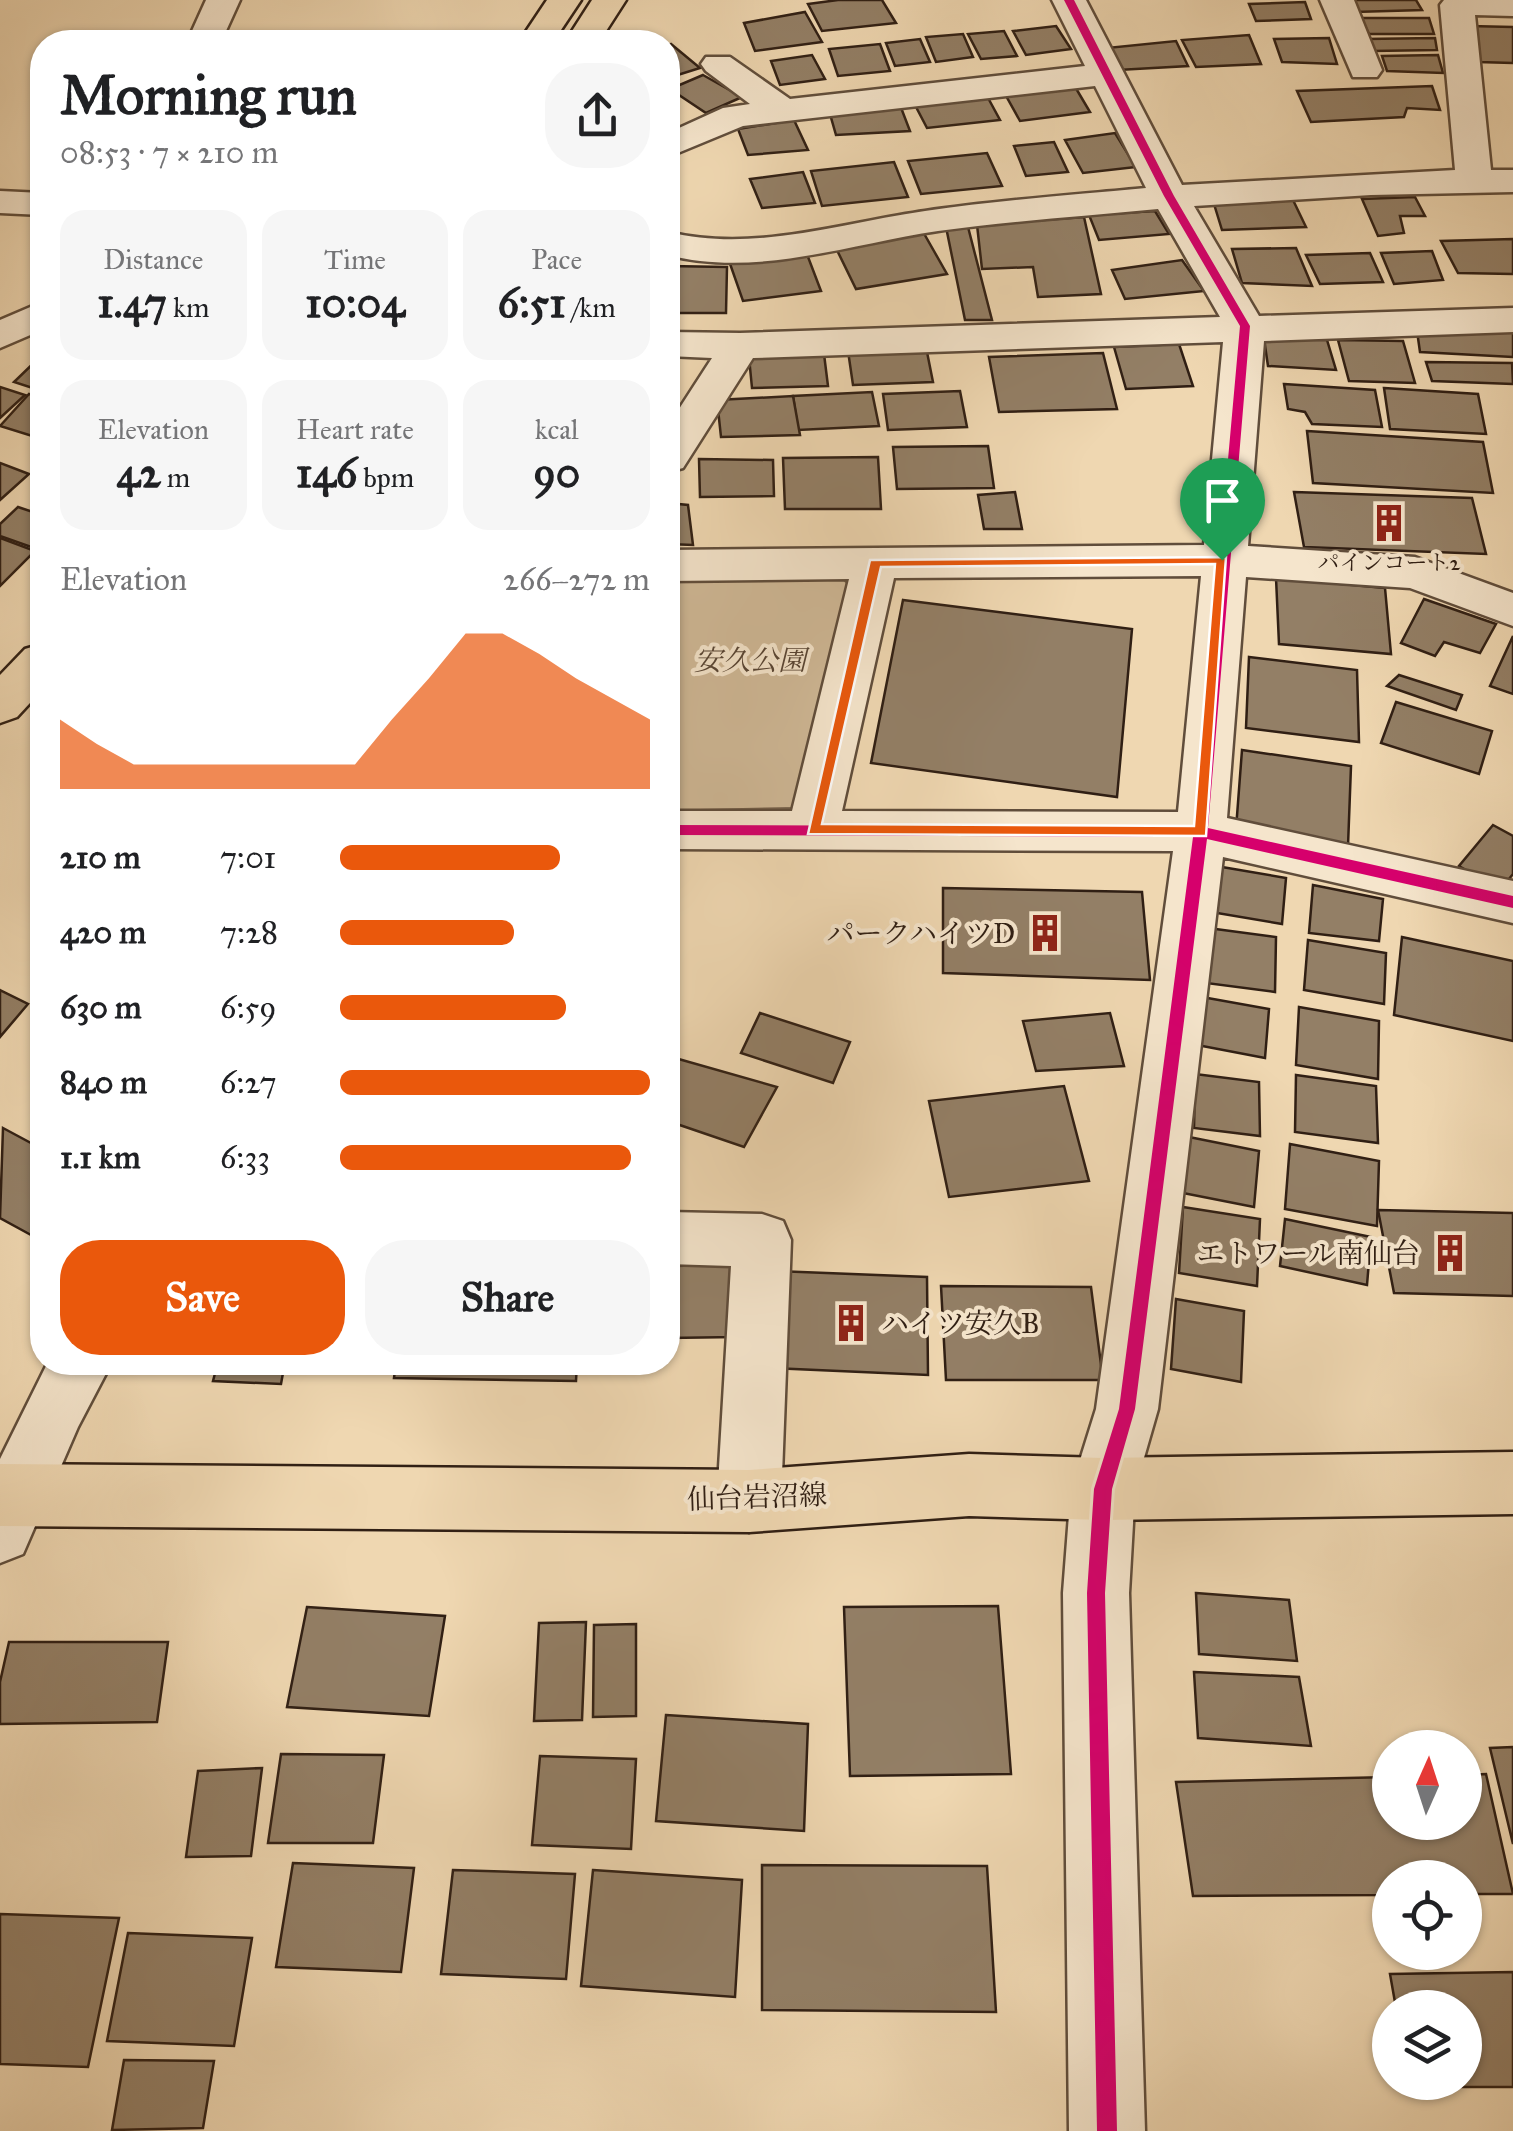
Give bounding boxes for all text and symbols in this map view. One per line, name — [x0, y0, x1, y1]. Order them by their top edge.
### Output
text: Morning run — [60, 62, 357, 129]
button: share — [545, 63, 650, 168]
text: 08:53 · 7 × 210 m — [60, 133, 278, 172]
text: Distance — [103, 242, 204, 277]
text: Time — [324, 242, 386, 277]
text: Pace — [531, 242, 582, 277]
text: 1.47 — [97, 277, 167, 329]
text: 10:04 — [305, 277, 405, 329]
text: 6:51 — [498, 277, 566, 329]
text: km — [167, 290, 209, 325]
text: /km — [566, 290, 616, 325]
text: Elevation — [98, 412, 209, 447]
text: Heart rate — [296, 412, 414, 447]
text: kcal — [535, 412, 579, 447]
text: 42 — [116, 447, 161, 499]
text: 146 — [296, 447, 357, 499]
text: 90 — [533, 447, 580, 499]
pin — [1180, 458, 1265, 561]
text: m — [161, 460, 190, 495]
text: bpm — [357, 460, 414, 495]
icon: arrive — [1195, 473, 1250, 528]
building icon: パインコート2 — [1368, 502, 1410, 544]
place label: パインコート2 — [1318, 549, 1461, 576]
text: Elevation — [60, 560, 187, 599]
text: 266–272 m — [503, 560, 650, 599]
park label: 安久公園 — [694, 643, 810, 678]
text: 210 m — [60, 838, 141, 877]
text: 7:01 — [220, 838, 276, 877]
building icon: パークハイツD — [1024, 912, 1066, 954]
text: 420 m — [60, 913, 146, 952]
text: 7:28 — [220, 913, 278, 952]
place label: パークハイツD — [827, 916, 1015, 951]
text: 630 m — [60, 988, 142, 1027]
text: 6:59 — [220, 988, 277, 1027]
text: 840 m — [60, 1063, 147, 1102]
text: 6:27 — [220, 1063, 276, 1102]
text: 1.1 km — [60, 1138, 141, 1177]
text: 6:33 — [220, 1138, 270, 1177]
building icon: エトワール南仙台 — [1429, 1232, 1471, 1274]
place label: エトワール南仙台 — [1197, 1236, 1420, 1271]
button: Save — [60, 1240, 345, 1355]
button: Share — [365, 1240, 650, 1355]
building icon: ハイツ安久B — [830, 1302, 872, 1344]
place label: ハイツ安久B — [881, 1306, 1040, 1341]
street label: 仙台岩沼線 — [686, 1477, 828, 1517]
north arrow — [1372, 1730, 1482, 1840]
map controls — [1372, 1730, 1482, 2100]
button: locate — [1372, 1860, 1482, 1970]
button: layers — [1372, 1990, 1482, 2100]

